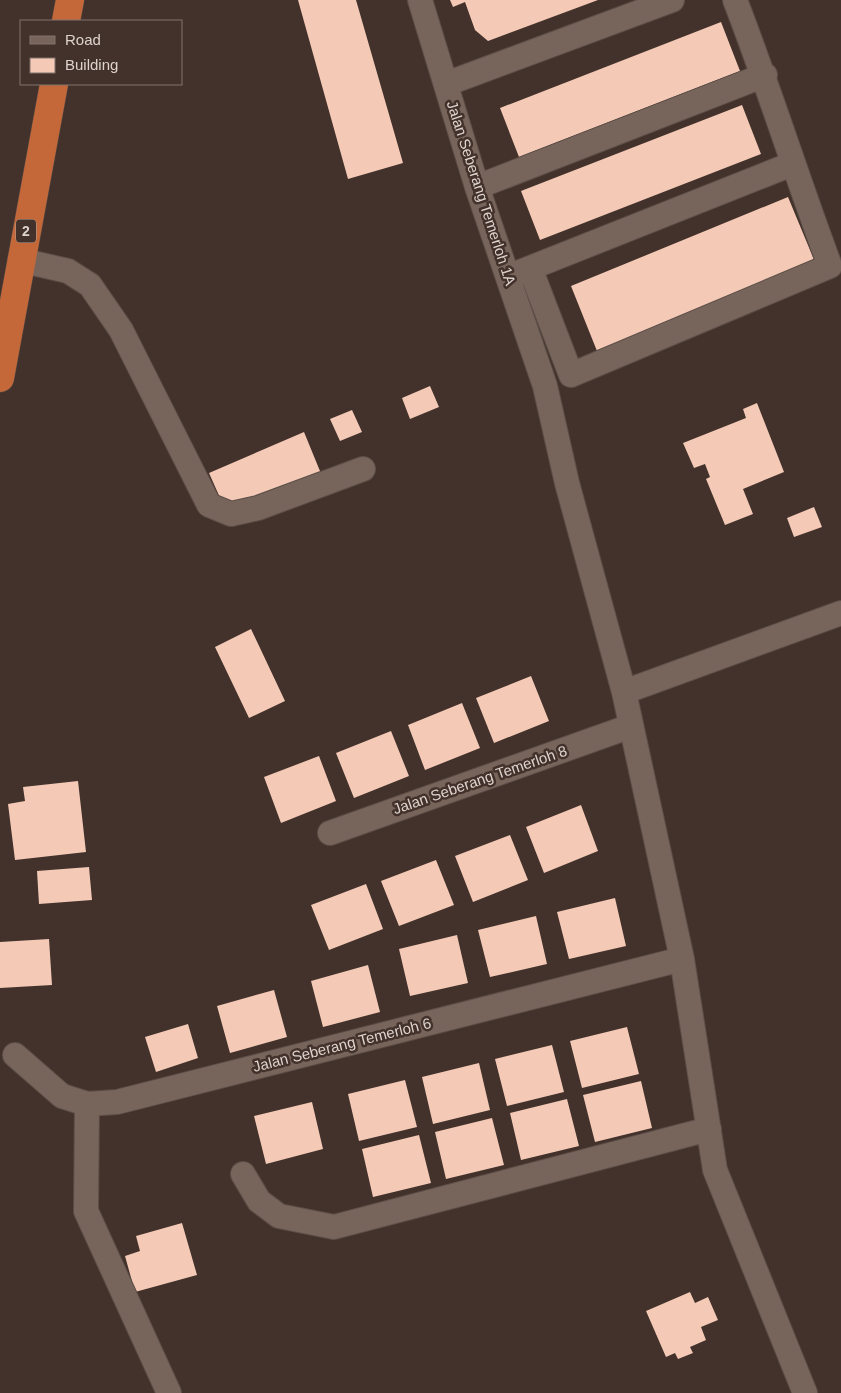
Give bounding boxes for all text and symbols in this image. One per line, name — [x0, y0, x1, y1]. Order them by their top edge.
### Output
legend — [20, 20, 182, 85]
text: Road — [65, 31, 101, 48]
text: Building — [65, 56, 118, 73]
street label: Jalan Seberang Temerloh 1A — [444, 98, 519, 287]
road number: 2 — [16, 220, 36, 242]
street label: Jalan Seberang Temerloh 8 — [390, 742, 569, 817]
street label: Jalan Seberang Temerloh 6 — [251, 1014, 433, 1075]

